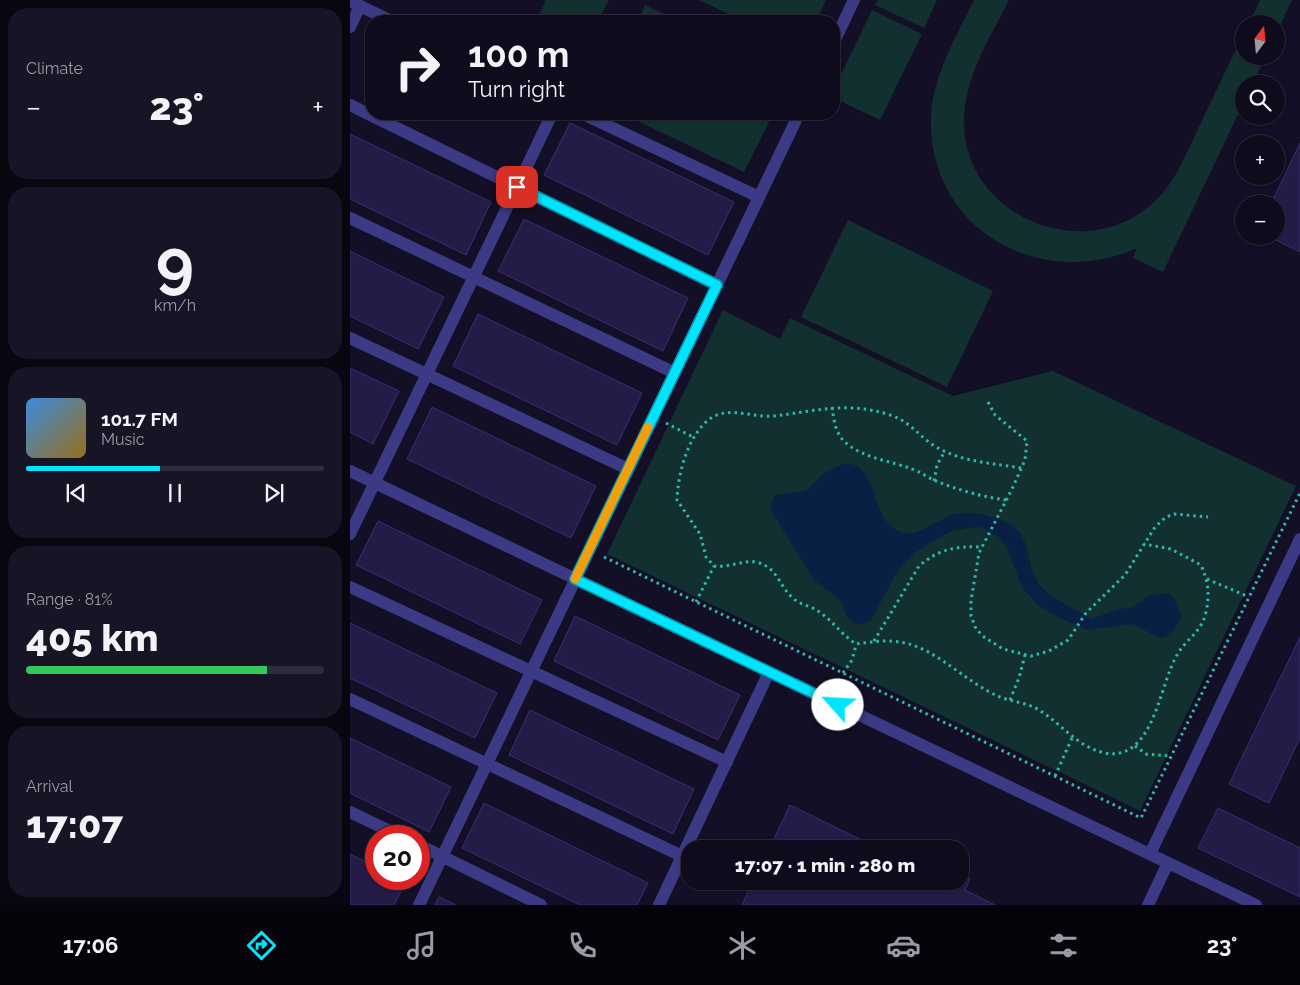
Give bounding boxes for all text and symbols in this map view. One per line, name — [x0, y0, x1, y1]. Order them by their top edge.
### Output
north arrow — [1235, 15, 1285, 65]
map controls — [1235, 15, 1285, 245]
text: 100 m — [468, 34, 569, 75]
icon: right — [385, 35, 450, 100]
text: Climate — [26, 59, 83, 78]
button: search — [1235, 75, 1285, 125]
text: Turn right — [468, 76, 565, 102]
text: 23° — [150, 84, 204, 129]
text: − — [26, 91, 41, 124]
text: + — [312, 91, 324, 124]
button: + — [1235, 135, 1285, 185]
pin — [496, 166, 538, 208]
icon: arrive — [503, 173, 531, 201]
button: − — [1235, 195, 1285, 245]
text: 9 — [156, 225, 194, 301]
text: km/h — [154, 296, 196, 315]
text: 101.7 FM — [101, 408, 178, 430]
text: Music — [101, 430, 145, 449]
icon: previous — [62, 479, 90, 507]
icon: pause — [161, 479, 189, 507]
icon: next — [260, 479, 288, 507]
text: Range · 81% — [26, 590, 113, 609]
text: 405 km — [26, 615, 159, 660]
position arrow — [811, 678, 863, 730]
text: Arrival — [26, 777, 73, 796]
text: 17:07 — [26, 802, 123, 847]
speed limit sign: 20 — [365, 825, 430, 890]
text: 17:07 · 1 min · 280 m — [735, 854, 915, 876]
icon: directions — [244, 928, 279, 963]
icon: music — [404, 928, 439, 963]
icon: phone — [565, 928, 600, 963]
icon: climate — [725, 928, 760, 963]
icon: car — [886, 928, 921, 963]
icon: filters — [1046, 928, 1081, 963]
text: 17:06 — [63, 932, 118, 958]
text: 23° — [1207, 932, 1237, 958]

